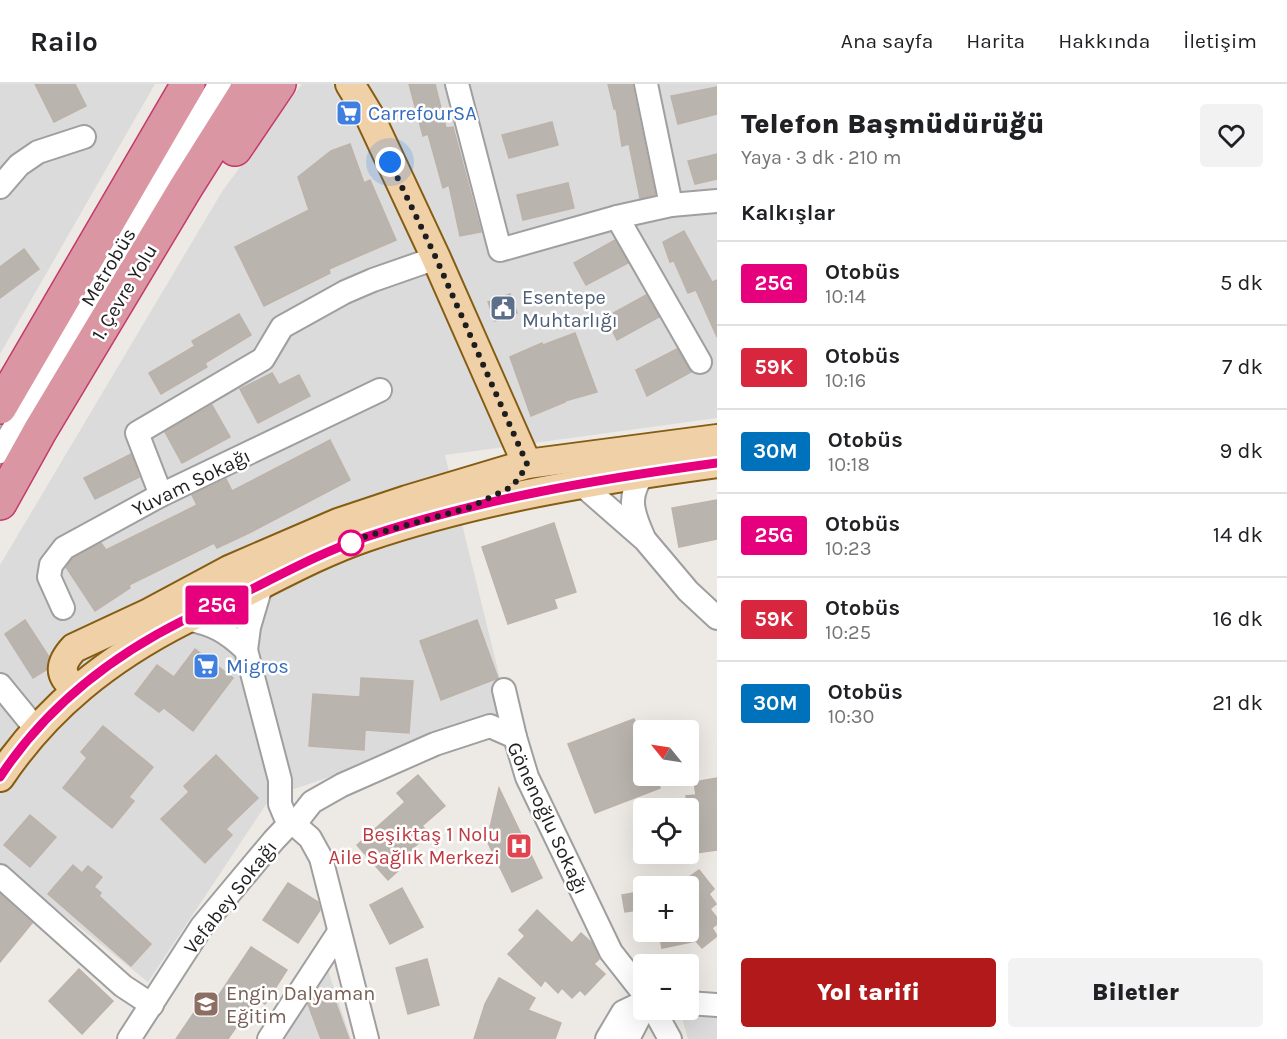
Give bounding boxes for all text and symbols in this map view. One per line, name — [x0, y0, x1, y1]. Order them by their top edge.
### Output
text: Railo — [30, 25, 98, 58]
text: Ana sayfa — [841, 29, 933, 53]
text: Harita — [966, 29, 1025, 53]
text: Hakkında — [1058, 29, 1150, 53]
text: İletişim — [1183, 29, 1257, 53]
supermarket icon: CarrefourSA — [334, 98, 364, 128]
place label: CarrefourSA — [368, 102, 477, 125]
button: heart — [1200, 104, 1263, 167]
text: Telefon Başmüdürüğü — [741, 107, 1045, 140]
text: Yaya · 3 dk · 210 m — [741, 146, 901, 169]
your location — [375, 147, 405, 177]
text: Kalkışlar — [741, 200, 835, 226]
street label: Metrobüs — [76, 224, 141, 311]
street label: 1. Çevre Yolu — [87, 240, 162, 345]
text: Otobüs — [825, 259, 900, 285]
text: 5 dk — [1220, 270, 1263, 296]
text: 25G — [754, 271, 794, 295]
text: 10:14 — [825, 285, 866, 308]
place label: Esentepe Muhtarlığı — [522, 286, 618, 332]
public building icon: Esentepe Muhtarlığı — [488, 293, 518, 323]
text: Otobüs — [825, 343, 900, 369]
text: 7 dk — [1222, 354, 1263, 380]
text: 59K — [755, 355, 793, 379]
text: 10:16 — [825, 369, 866, 392]
text: Otobüs — [828, 427, 903, 453]
text: 9 dk — [1220, 438, 1263, 464]
text: 30M — [753, 439, 798, 463]
street label: Yuvam Sokağı — [128, 444, 254, 521]
text: 10:18 — [828, 453, 870, 476]
text: Otobüs — [825, 511, 900, 537]
text: 14 dk — [1213, 522, 1263, 548]
text: 25G — [754, 523, 794, 547]
unlabelled marker — [338, 530, 364, 556]
text: 10:23 — [825, 537, 872, 560]
line badge: 25G — [182, 586, 252, 624]
text: 25G — [197, 593, 237, 617]
text: Otobüs — [825, 595, 900, 621]
text: 16 dk — [1212, 606, 1263, 632]
text: 59K — [755, 607, 793, 631]
text: 10:25 — [825, 621, 871, 644]
supermarket icon: Migros — [191, 651, 221, 681]
place label: Migros — [226, 655, 289, 678]
text: Otobüs — [828, 679, 903, 705]
text: 21 dk — [1212, 690, 1263, 716]
text: 30M — [753, 691, 798, 715]
text: 10:30 — [828, 705, 875, 728]
north arrow — [633, 720, 699, 786]
map controls — [633, 720, 699, 1020]
street label: Gönenoğlu Sokağı — [502, 738, 593, 898]
button: locate — [633, 798, 699, 864]
place label: Beşiktaş 1 Nolu Aile Sağlık Merkezi — [329, 823, 500, 869]
hospital icon: Beşiktaş 1 Nolu Aile Sağlık Merkezi — [504, 831, 534, 861]
street label: Vefabey Sokağı — [179, 836, 282, 959]
button: + — [633, 876, 699, 942]
button: − — [633, 954, 699, 1020]
button: Yol tarifi — [741, 958, 996, 1027]
button: Biletler — [1008, 958, 1263, 1027]
place label: Engin Dalyaman Eğitim — [226, 982, 375, 1028]
school or university icon: Engin Dalyaman Eğitim — [191, 989, 221, 1019]

